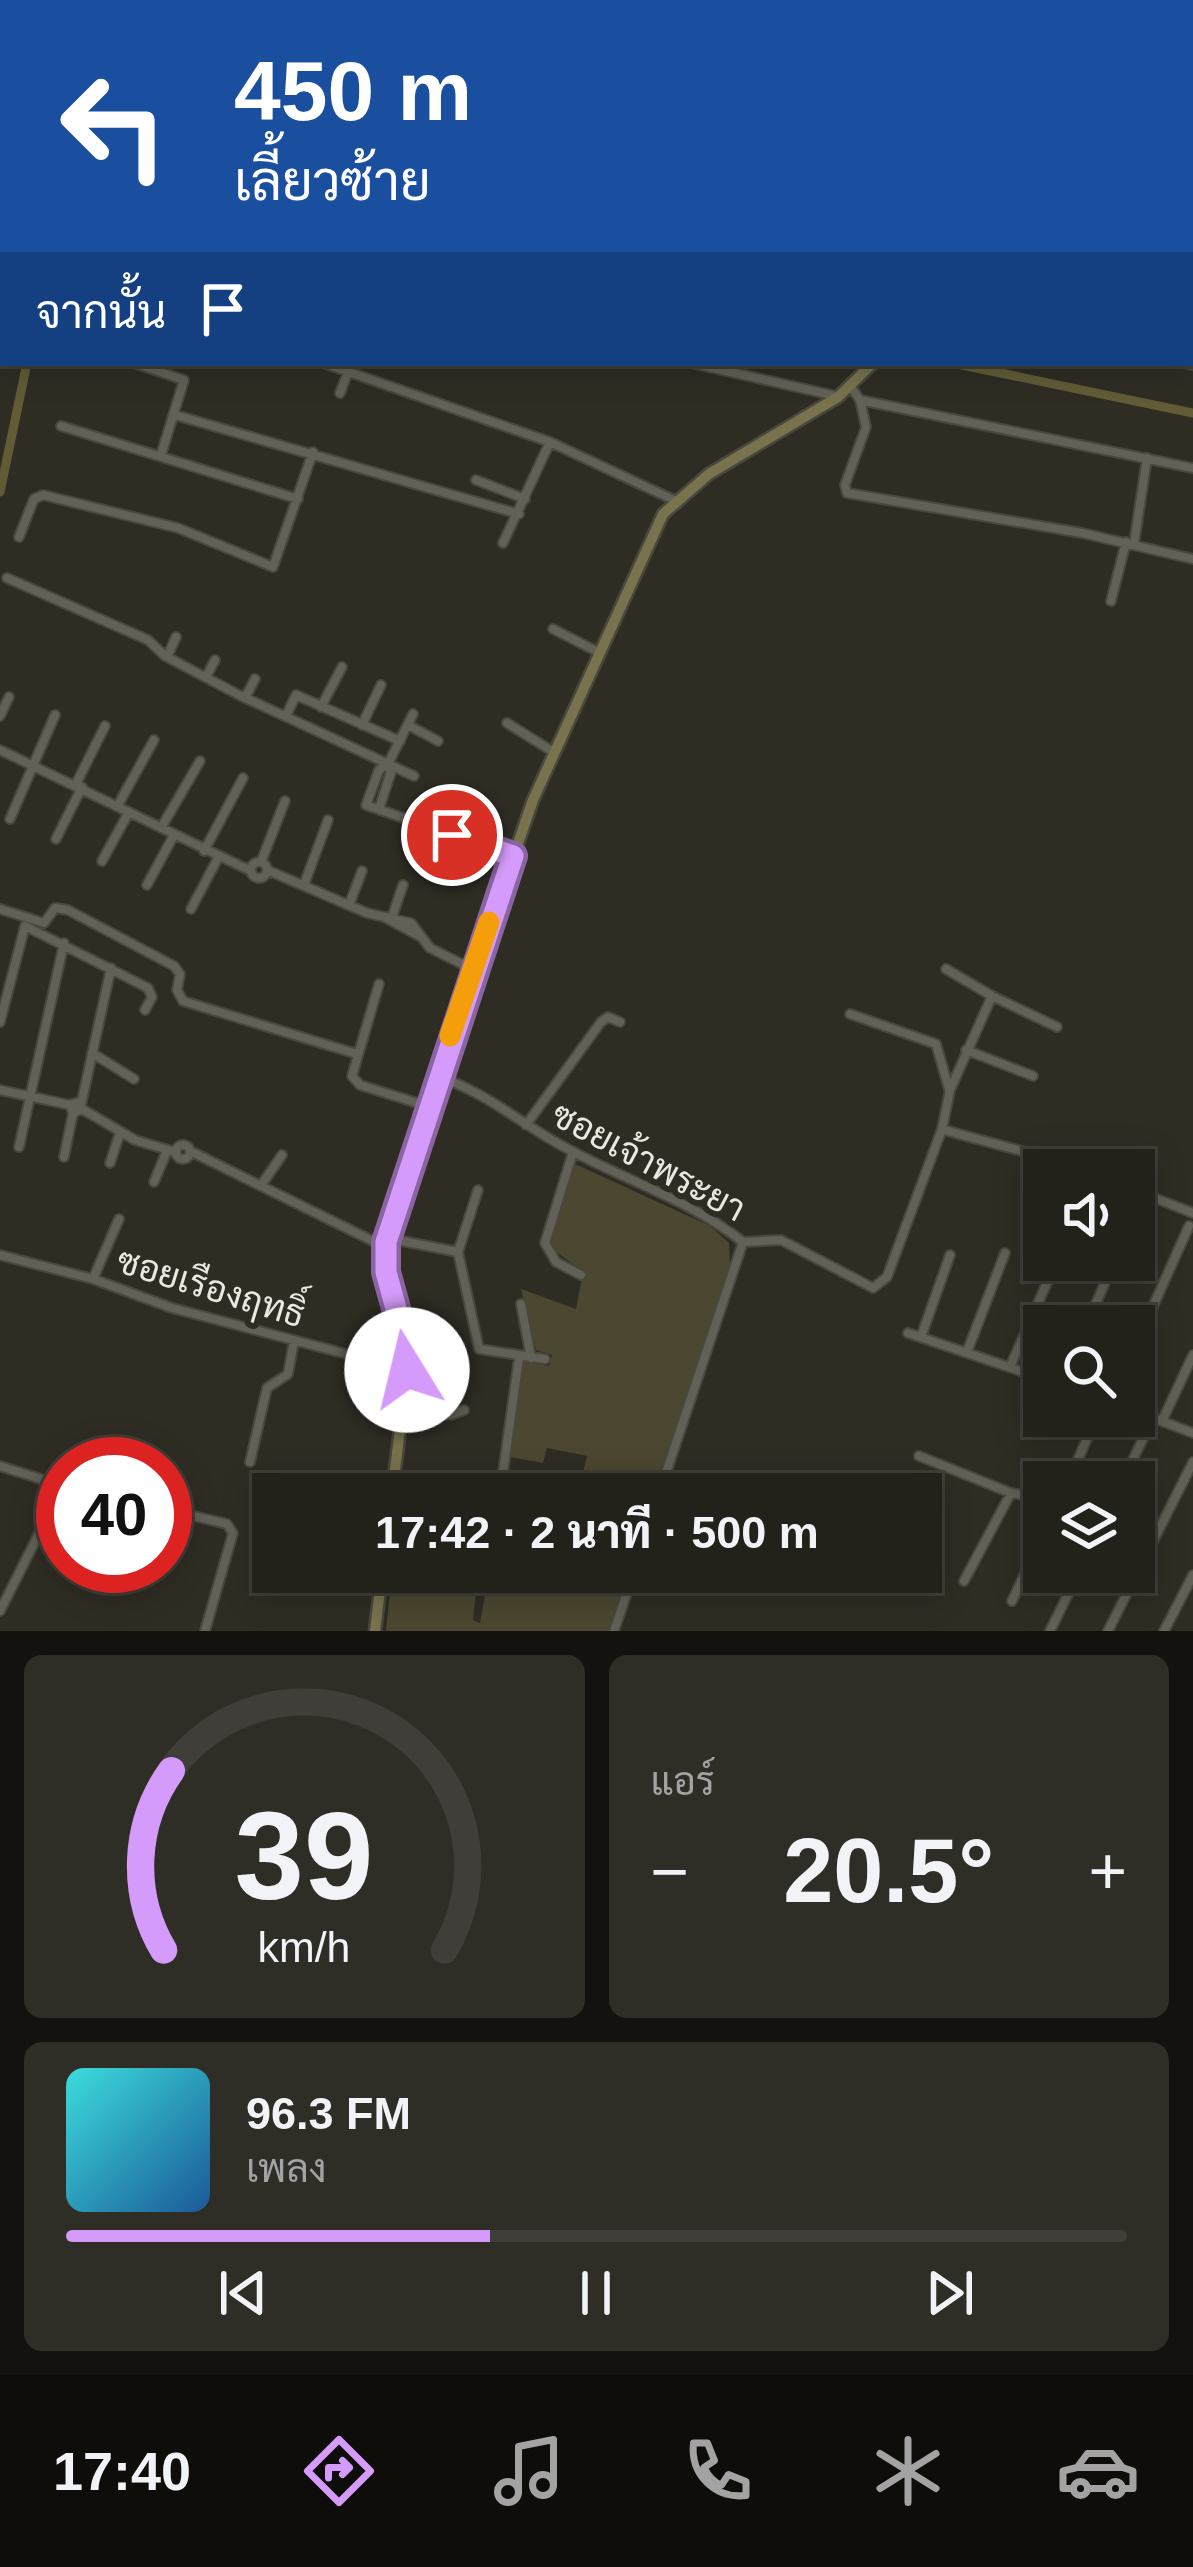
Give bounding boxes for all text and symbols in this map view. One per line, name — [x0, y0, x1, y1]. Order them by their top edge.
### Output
text: 450 m — [234, 44, 472, 138]
icon: left — [36, 48, 192, 204]
text: เลี้ยวซ้าย — [234, 151, 431, 211]
icon: arrive — [190, 276, 256, 342]
text: จากนั้น — [36, 287, 166, 338]
pin — [401, 784, 503, 886]
icon: arrive — [419, 802, 485, 868]
street label: ซอยเจ้าพระยา — [545, 1092, 753, 1230]
map controls — [1023, 1149, 1155, 1593]
button: sound — [1023, 1149, 1155, 1281]
street label: ซอยเรืองฤทธิ์ — [112, 1230, 313, 1336]
button: search — [1023, 1305, 1155, 1437]
position arrow — [344, 1307, 470, 1433]
speed limit sign: 40 — [36, 1437, 192, 1593]
button: layers — [1023, 1461, 1155, 1593]
text: 17:42 · 2 นาที · 500 m — [375, 1507, 819, 1558]
text: แอร์ — [651, 1760, 715, 1803]
text: 39 — [235, 1786, 374, 1925]
text: 20.5° — [783, 1821, 994, 1921]
text: − — [651, 1834, 689, 1908]
text: + — [1088, 1834, 1127, 1908]
text: km/h — [258, 1922, 351, 1970]
text: 96.3 FM — [246, 2088, 411, 2139]
text: เพลง — [246, 2147, 327, 2190]
icon: previous — [210, 2260, 276, 2326]
icon: pause — [563, 2260, 629, 2326]
icon: next — [917, 2260, 983, 2326]
icon: directions — [297, 2429, 381, 2513]
icon: music — [487, 2429, 571, 2513]
icon: phone — [676, 2429, 760, 2513]
icon: climate — [866, 2429, 950, 2513]
icon: car — [1056, 2429, 1140, 2513]
text: 17:40 — [53, 2441, 191, 2501]

